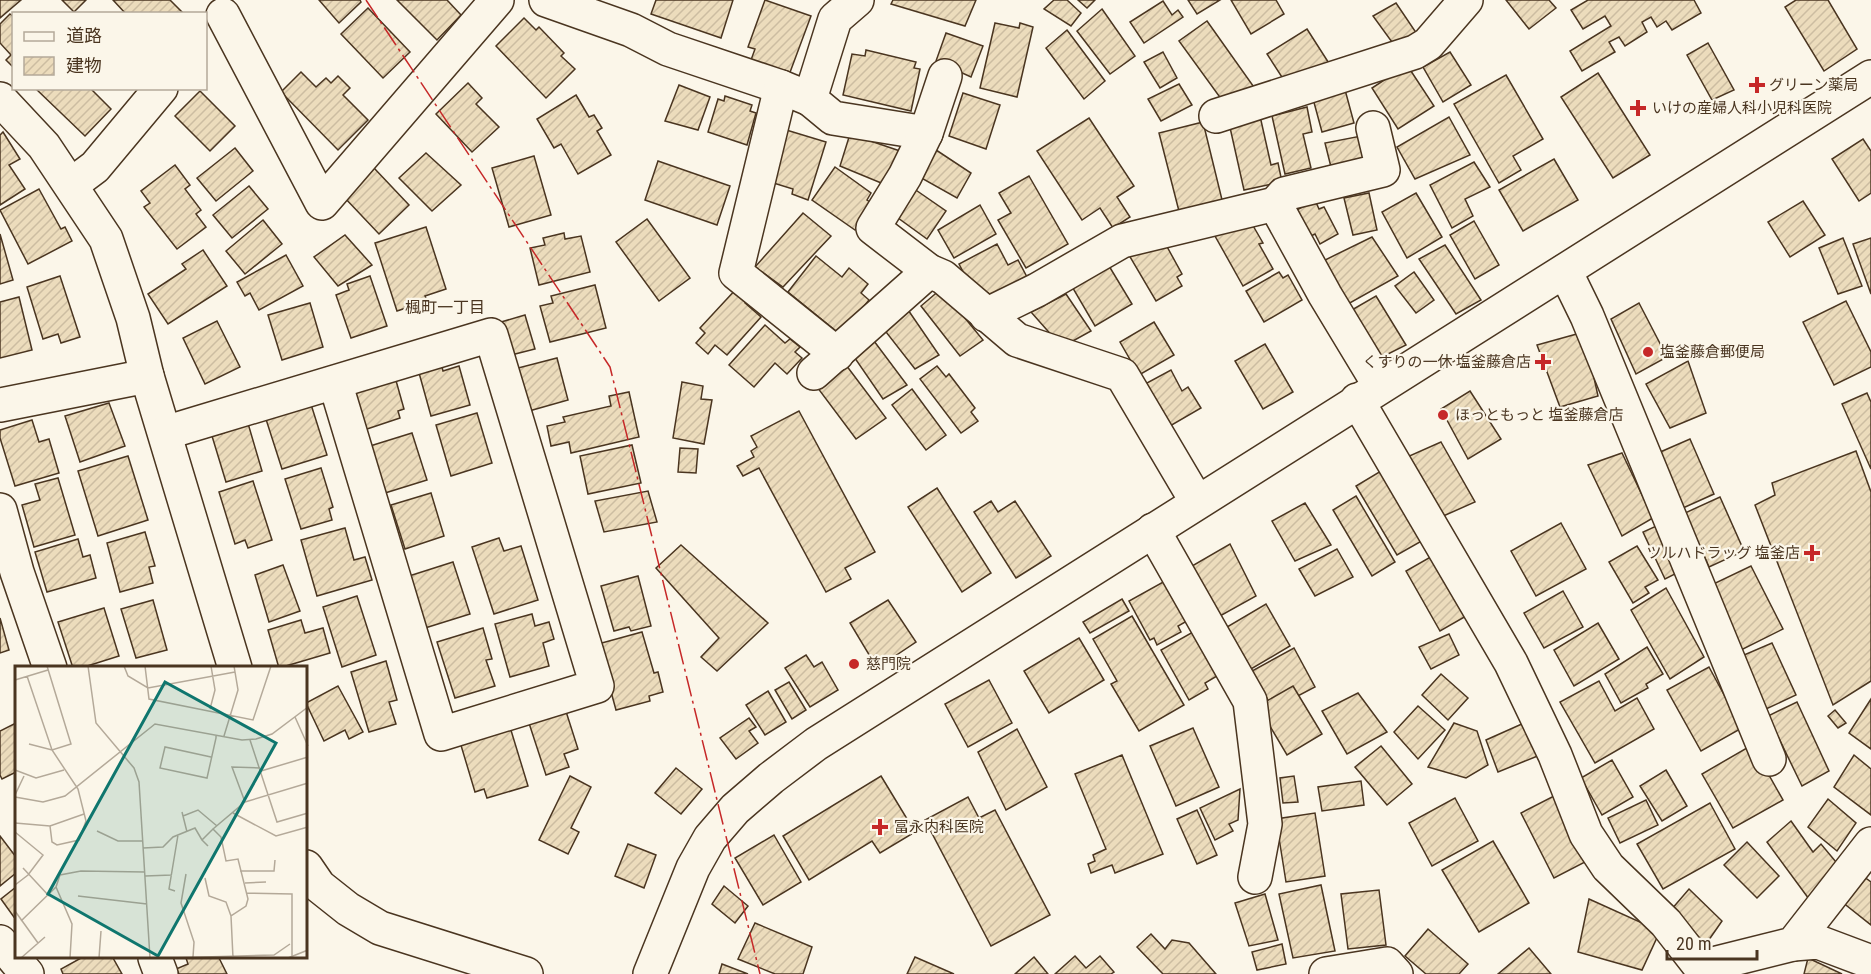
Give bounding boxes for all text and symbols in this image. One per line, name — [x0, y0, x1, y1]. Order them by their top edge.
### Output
legend — [12, 12, 207, 90]
text: 道路 — [66, 25, 102, 46]
text: 建物 — [66, 55, 102, 76]
place label: グリーン薬局 — [1769, 76, 1858, 94]
marker: グリーン薬局 — [1750, 78, 1764, 92]
marker: いけの産婦人科小児科医院 — [1629, 99, 1647, 117]
place label: いけの産婦人科小児科医院 — [1652, 99, 1832, 117]
district label: 楓町一丁目 — [405, 298, 485, 317]
place label: 塩釜藤倉郵便局 — [1660, 343, 1765, 361]
marker: 塩釜藤倉郵便局 — [1641, 345, 1655, 359]
place label: くすりの一休 塩釜藤倉店 — [1363, 353, 1531, 371]
marker: くすりの一休 塩釜藤倉店 — [1536, 355, 1550, 369]
place label: ほっともっと 塩釜藤倉店 — [1455, 406, 1623, 424]
marker: ほっともっと 塩釜藤倉店 — [1436, 408, 1450, 422]
place label: ツルハドラッグ 塩釜店 — [1647, 544, 1800, 562]
marker: ツルハドラッグ 塩釜店 — [1805, 546, 1819, 560]
place label: 慈門院 — [866, 655, 911, 673]
marker: 慈門院 — [847, 657, 861, 671]
inset map — [15, 666, 308, 959]
marker: 冨永内科医院 — [871, 818, 889, 836]
place label: 冨永内科医院 — [894, 818, 984, 836]
scale bar — [1667, 923, 1757, 961]
text: 20 m — [1676, 933, 1711, 954]

